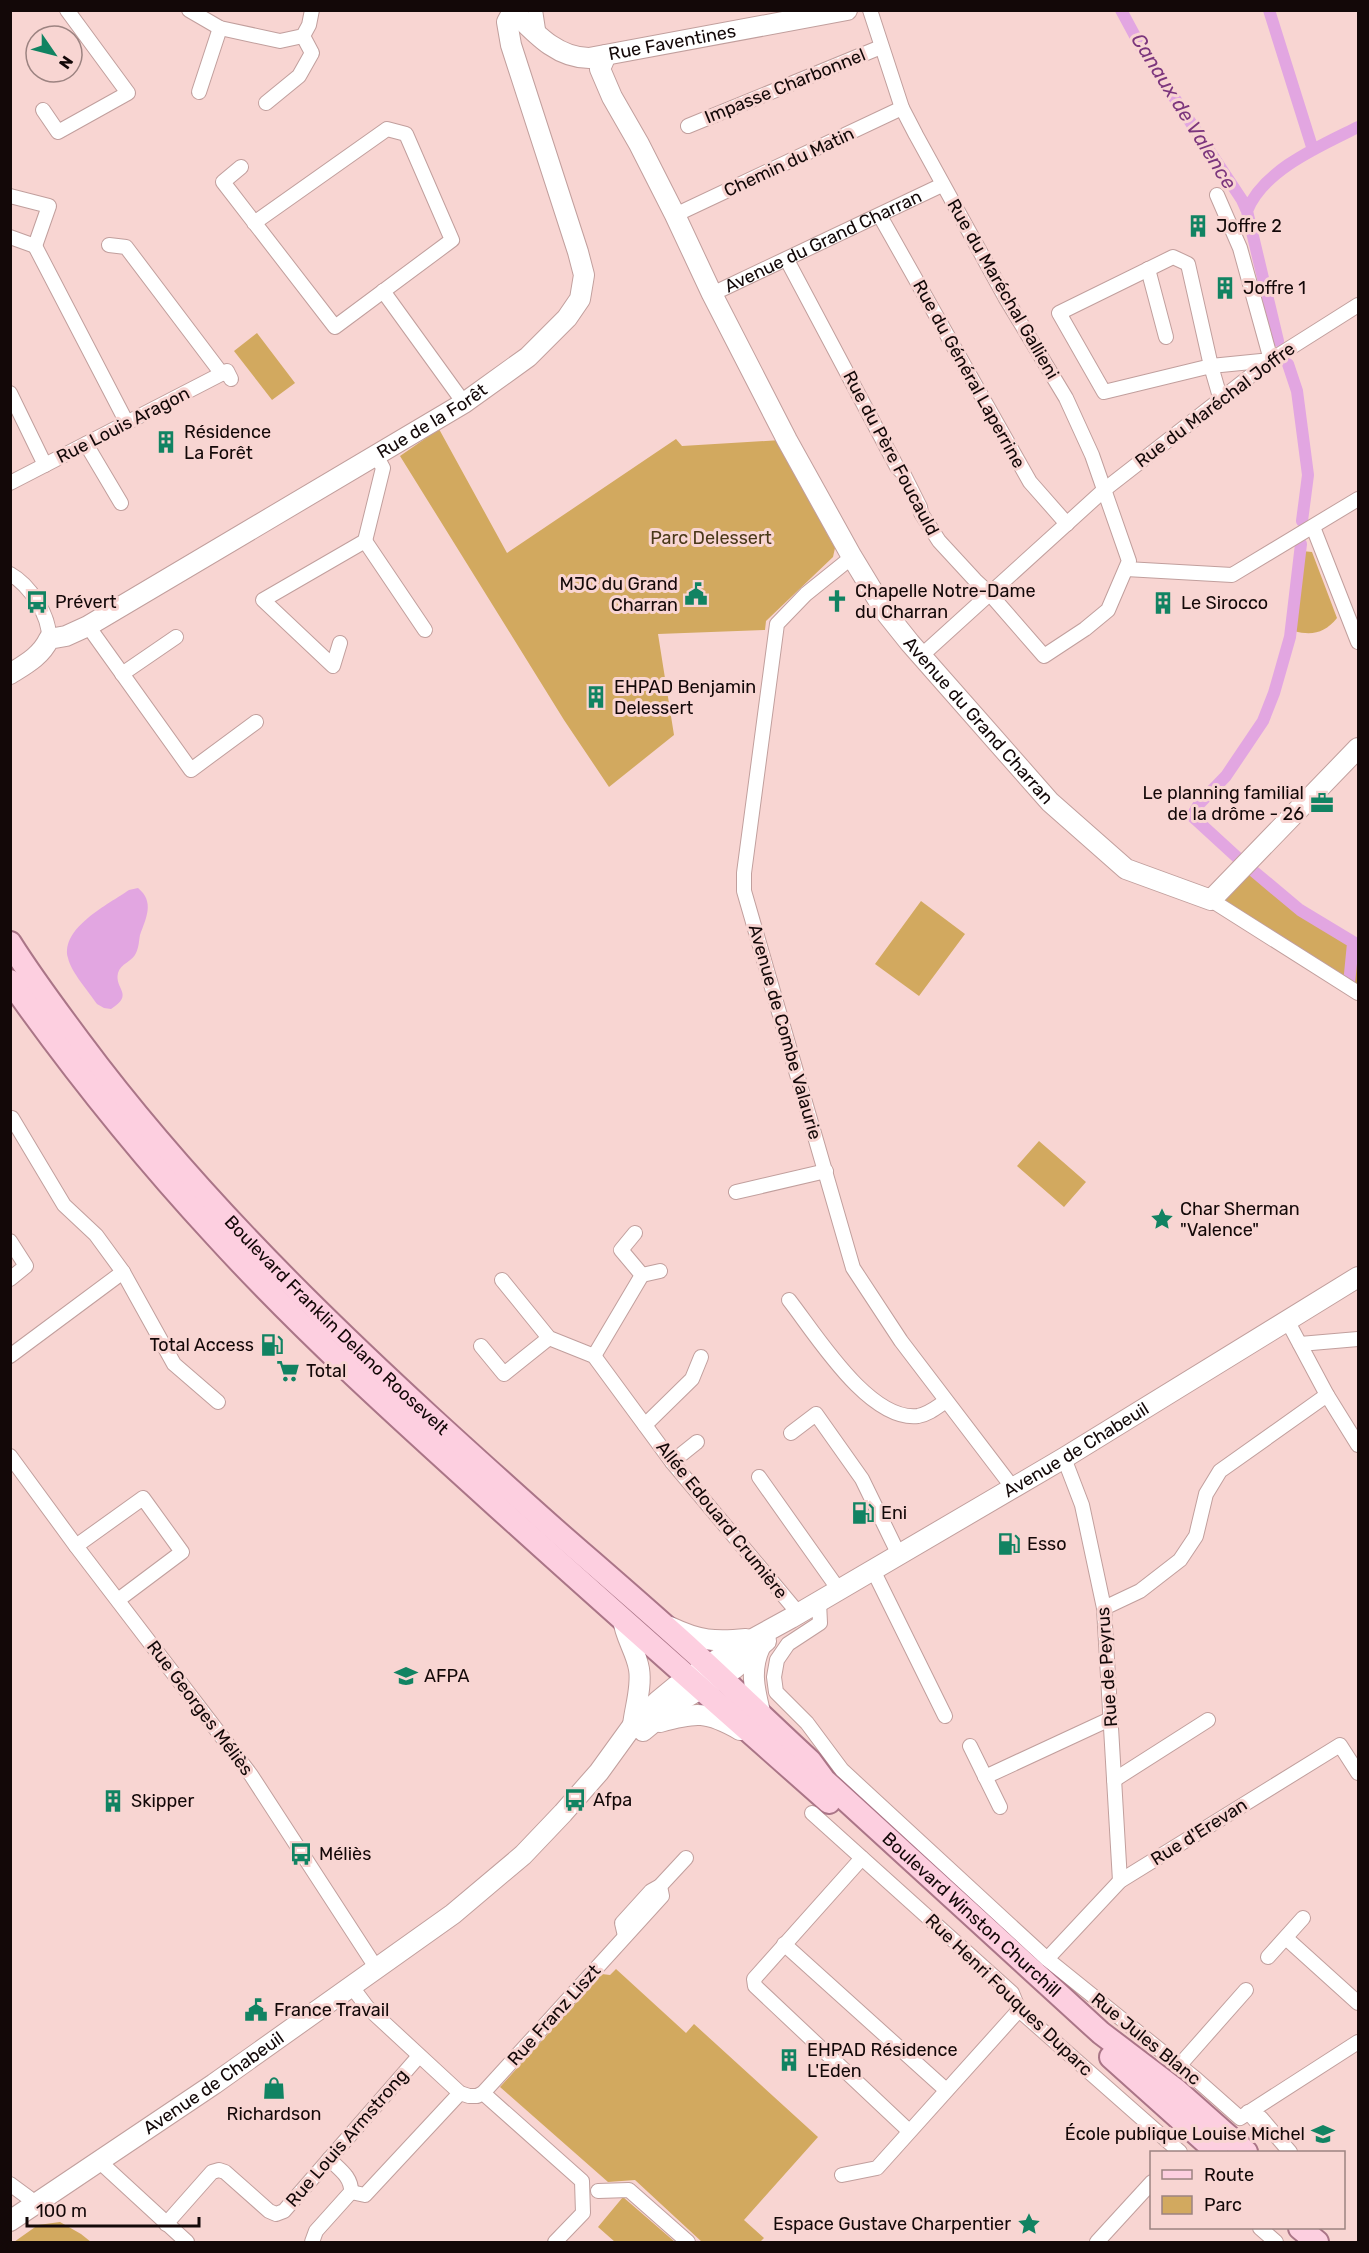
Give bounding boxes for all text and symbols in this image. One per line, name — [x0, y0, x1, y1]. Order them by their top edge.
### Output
street label: Rue Faventines — [607, 20, 738, 65]
north arrow — [24, 24, 84, 84]
water label: Canaux de Valence — [1126, 29, 1242, 193]
street label: Impasse Charbonnel — [701, 44, 869, 128]
text: N — [55, 52, 77, 72]
street label: Chemin du Matin — [720, 122, 858, 202]
street label: Avenue du Grand Charran — [721, 185, 925, 297]
street label: Rue du Maréchal Gallieni — [942, 195, 1064, 383]
building icon: Joffre 2 — [1185, 213, 1211, 239]
place label: Joffre 2 — [1216, 215, 1282, 237]
building icon: Joffre 1 — [1212, 275, 1238, 301]
street label: Rue du Général Laperrine — [908, 276, 1030, 472]
place label: Joffre 1 — [1243, 277, 1306, 299]
street label: Rue du Maréchal Joffre — [1131, 338, 1299, 472]
street label: Rue du Père Foucauld — [838, 367, 944, 539]
street label: Rue de la Forêt — [373, 379, 492, 463]
street label: Rue Louis Aragon — [53, 382, 193, 468]
place label: Résidence La Forêt — [184, 421, 271, 464]
building icon: Résidence La Forêt — [153, 429, 179, 455]
park label: Parc Delessert — [650, 527, 772, 549]
place label: MJC du Grand Charran — [559, 573, 678, 616]
place label: Chapelle Notre-Dame du Charran — [855, 580, 1035, 623]
public building icon: MJC du Grand Charran — [683, 581, 709, 607]
church icon: Chapelle Notre-Dame du Charran — [824, 588, 850, 614]
bus stop icon: Prévert — [24, 589, 50, 615]
building icon: Le Sirocco — [1150, 590, 1176, 616]
place label: Prévert — [55, 591, 117, 613]
place label: Le Sirocco — [1181, 592, 1268, 614]
street label: Avenue du Grand Charran — [899, 632, 1058, 809]
place label: EHPAD Benjamin Delessert — [614, 676, 756, 719]
building icon: EHPAD Benjamin Delessert — [583, 684, 609, 710]
place label: Le planning familial de la drôme - 26 — [1143, 782, 1304, 825]
office icon: Le planning familial de la drôme - 26 — [1309, 790, 1335, 816]
street label: Avenue de Combe Valaurie — [744, 922, 826, 1142]
place label: Char Sherman "Valence" — [1180, 1198, 1300, 1241]
place icon: Char Sherman "Valence" — [1149, 1206, 1175, 1232]
street label: Boulevard Franklin Delano Roosevelt — [220, 1211, 453, 1440]
fuel station icon: Total Access — [259, 1332, 285, 1358]
place label: Total Access — [150, 1334, 254, 1356]
supermarket icon: Total — [275, 1358, 301, 1384]
place label: Total — [306, 1360, 346, 1382]
street label: Avenue de Chabeuil — [999, 1397, 1153, 1502]
street label: Allée Edouard Crumière — [652, 1437, 792, 1603]
fuel station icon: Eni — [850, 1500, 876, 1526]
place label: Eni — [881, 1502, 907, 1524]
fuel station icon: Esso — [996, 1531, 1022, 1557]
place label: Esso — [1027, 1533, 1067, 1555]
street label: Rue de Peyrus — [1092, 1606, 1122, 1728]
street label: Rue Georges Méliès — [142, 1636, 258, 1780]
school or university icon: AFPA — [393, 1663, 419, 1689]
place label: AFPA — [424, 1665, 469, 1687]
bus stop icon: Afpa — [562, 1787, 588, 1813]
building icon: Skipper — [100, 1788, 126, 1814]
place label: Afpa — [593, 1789, 632, 1811]
place label: Skipper — [131, 1790, 194, 1812]
street label: Rue d'Erevan — [1147, 1794, 1251, 1870]
street label: Boulevard Winston Churchill — [878, 1828, 1066, 2002]
bus stop icon: Méliès — [288, 1841, 314, 1867]
place label: Méliès — [319, 1843, 371, 1865]
street label: Rue Henri Fouques Duparc — [921, 1909, 1097, 2081]
street label: Rue Franz Liszt — [503, 1960, 605, 2070]
street label: Rue Jules Blanc — [1087, 1988, 1205, 2090]
public building icon: France Travail — [243, 1997, 269, 2023]
place label: France Travail — [274, 1999, 389, 2021]
street label: Avenue de Chabeuil — [139, 2027, 288, 2139]
place label: EHPAD Résidence L'Eden — [807, 2039, 957, 2082]
building icon: EHPAD Résidence L'Eden — [776, 2047, 802, 2073]
street label: Rue Louis Armstrong — [281, 2065, 413, 2211]
shop icon: Richardson — [261, 2075, 287, 2101]
place label: Richardson — [227, 2103, 321, 2125]
school or university icon: École publique Louise Michel — [1310, 2121, 1336, 2147]
place label: École publique Louise Michel — [1065, 2123, 1305, 2145]
legend — [1150, 2151, 1345, 2229]
text: Route — [1204, 2164, 1254, 2186]
scale bar — [27, 2190, 200, 2228]
text: Parc — [1204, 2194, 1242, 2216]
text: 100 m — [36, 2200, 87, 2222]
place icon: Espace Gustave Charpentier — [1016, 2211, 1042, 2237]
place label: Espace Gustave Charpentier — [773, 2213, 1011, 2235]

